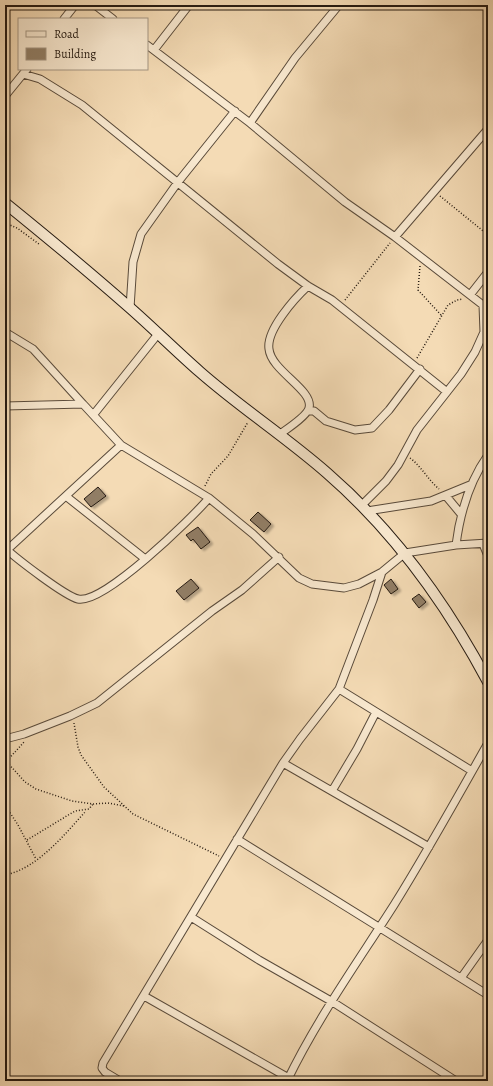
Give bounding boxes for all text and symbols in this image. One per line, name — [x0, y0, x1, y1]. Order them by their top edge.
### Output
legend — [18, 18, 148, 70]
text: Road — [54, 26, 80, 42]
text: Building — [54, 46, 96, 62]

